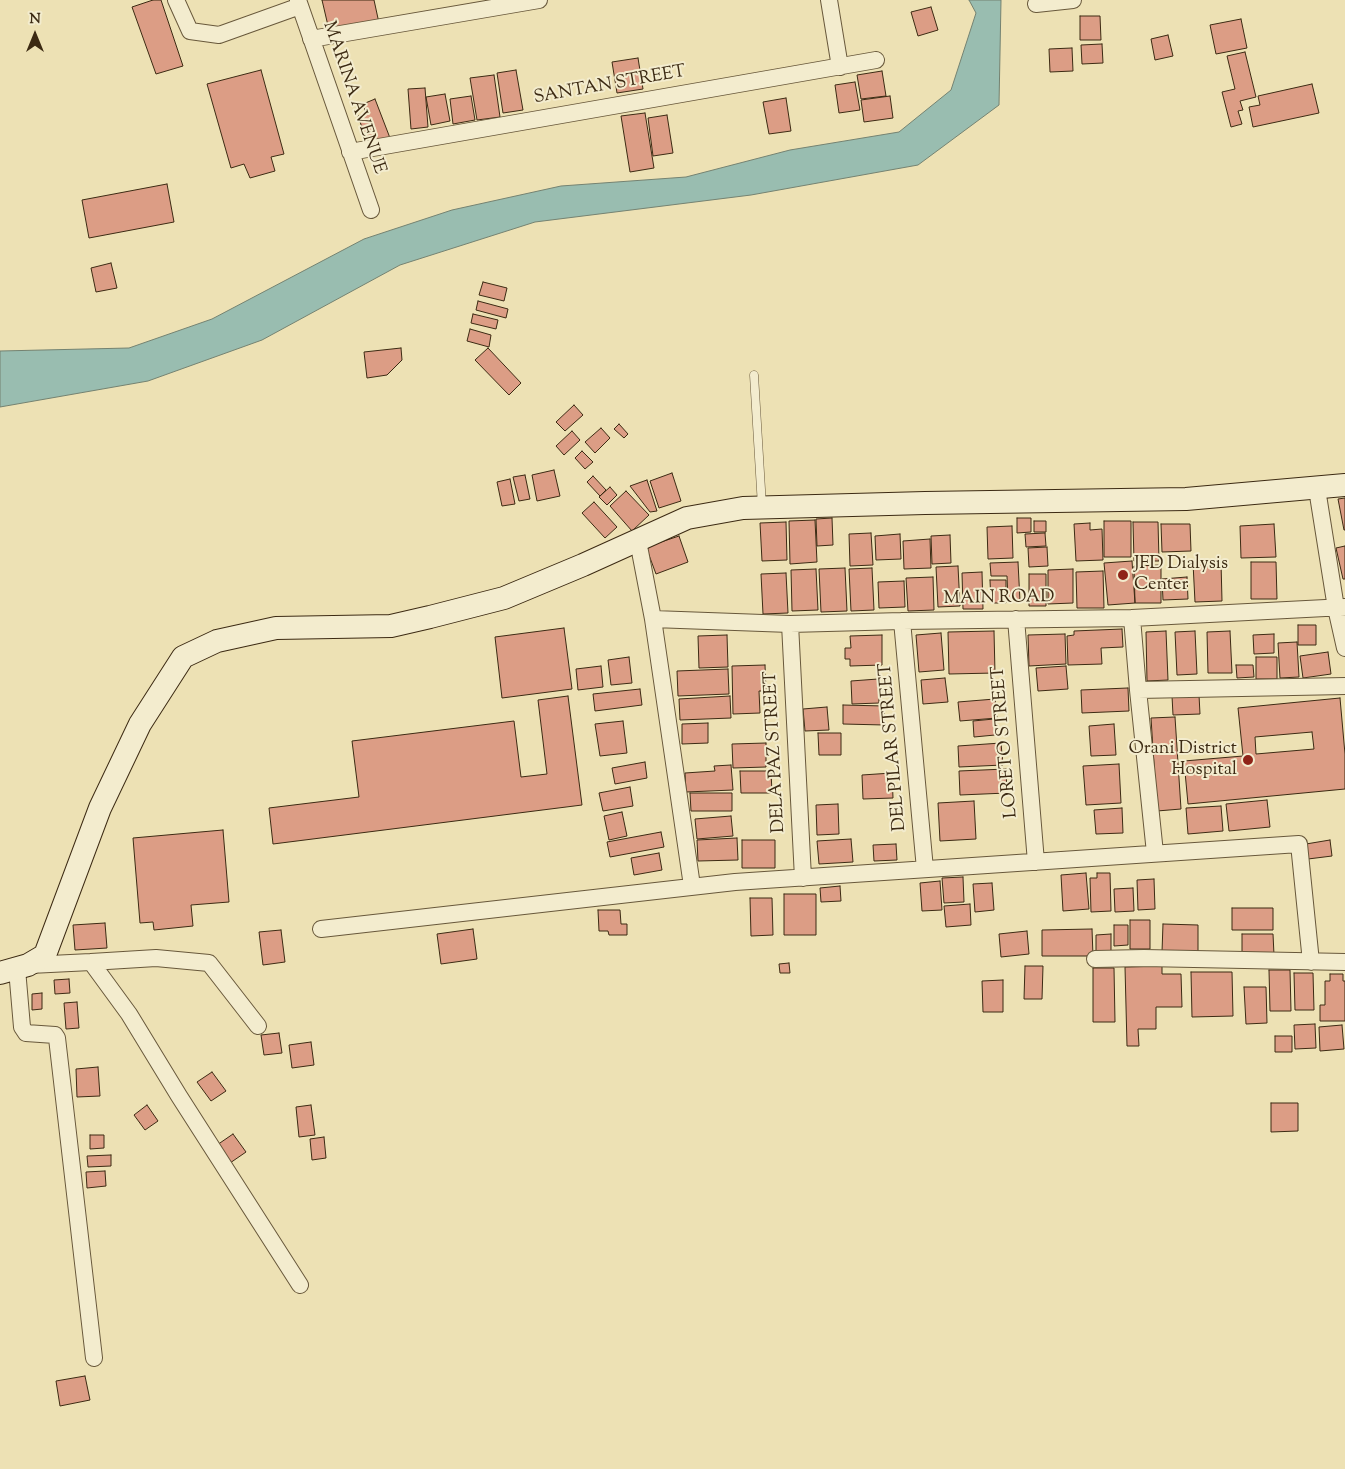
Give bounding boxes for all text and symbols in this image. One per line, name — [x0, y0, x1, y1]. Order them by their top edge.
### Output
north arrow — [10, 10, 60, 60]
text: N — [29, 10, 41, 30]
street label: MARINA AVENUE — [317, 19, 389, 177]
street label: SANTAN STREET — [532, 62, 688, 110]
place label: JFD Dialysis Center — [1134, 554, 1228, 596]
marker: JFD Dialysis Center — [1116, 568, 1130, 582]
street label: MAIN ROAD — [943, 587, 1055, 611]
street label: DEL PILAR STREET — [876, 662, 912, 832]
street label: LORETO STREET — [989, 665, 1023, 819]
street label: DELA PAZ STREET — [761, 670, 791, 834]
place label: Orani District Hospital — [1128, 739, 1237, 782]
marker: Orani District Hospital — [1241, 753, 1255, 767]

